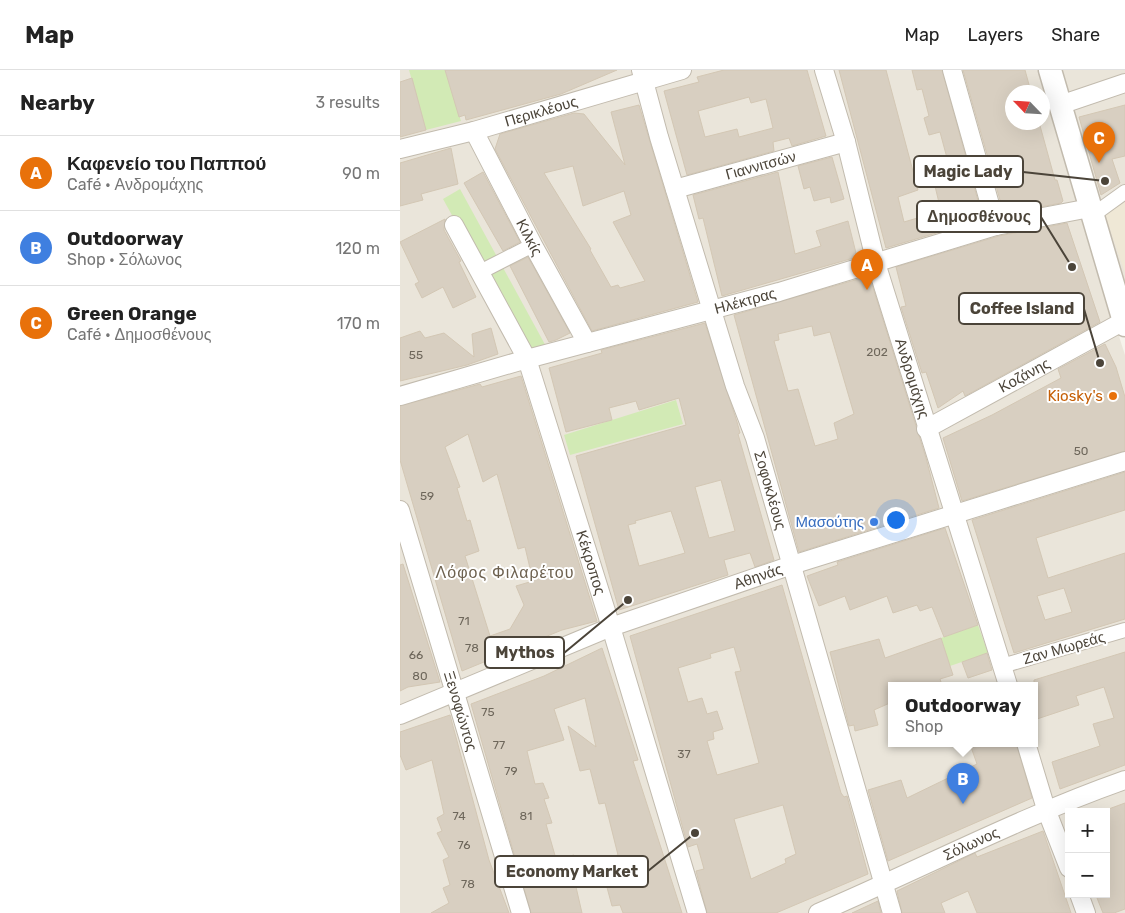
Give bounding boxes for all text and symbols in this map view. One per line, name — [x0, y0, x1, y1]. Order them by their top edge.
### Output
text: Map — [25, 21, 74, 49]
text: Map — [905, 24, 940, 46]
text: Layers — [968, 24, 1023, 46]
text: Share — [1051, 24, 1100, 46]
north arrow — [1005, 85, 1050, 130]
text: Nearby — [20, 90, 95, 115]
street label: Περικλέους — [503, 92, 579, 131]
text: 3 results — [315, 93, 380, 112]
pin: C — [1083, 122, 1115, 163]
street label: Γιαννιτσών — [724, 147, 798, 184]
text: Καφενείο του Παππού — [67, 152, 266, 175]
callout: Magic Lady — [914, 156, 1023, 187]
text: Magic Lady — [924, 162, 1013, 181]
text: A — [30, 164, 42, 183]
text: 90 m — [342, 164, 380, 183]
text: Café · Ανδρομάχης — [67, 175, 203, 194]
callout: Δημοσθένους — [917, 201, 1041, 232]
text: Δημοσθένους — [927, 207, 1031, 226]
street label: Κιλκίς — [512, 216, 546, 259]
text: Outdoorway — [67, 227, 183, 250]
text: B — [30, 239, 42, 258]
text: 120 m — [335, 239, 380, 258]
pin: A — [851, 249, 883, 290]
text: Shop · Σόλωνος — [67, 250, 182, 269]
street label: Ηλέκτρας — [712, 284, 778, 318]
callout: Coffee Island — [959, 293, 1084, 324]
text: Coffee Island — [970, 299, 1074, 318]
text: Green Orange — [67, 302, 197, 325]
text: C — [30, 314, 42, 333]
text: 170 m — [337, 314, 380, 333]
text: Café · Δημοσθένους — [67, 325, 211, 344]
street label: Ανδρομάχης — [891, 336, 933, 421]
house number: 202 — [866, 345, 888, 359]
house number: 55 — [409, 348, 423, 362]
street label: Κοζάνης — [996, 354, 1053, 397]
place label: Kiosky's — [1047, 387, 1103, 405]
marker: Kiosky's — [1107, 390, 1119, 402]
house number: 50 — [1074, 444, 1088, 458]
street label: Σοφοκλέους — [750, 449, 790, 532]
house number: 59 — [420, 489, 434, 503]
your location — [883, 507, 909, 533]
place label: Μασούτης — [796, 513, 864, 531]
marker: Μασούτης — [868, 516, 880, 528]
street label: Κέκροπος — [572, 528, 609, 597]
street label: Αθηνάς — [731, 560, 785, 593]
district label: Λόφος Φιλαρέτου — [436, 563, 574, 582]
house number: 71 — [458, 614, 470, 628]
street label: Ζαν Μωρεάς — [1021, 628, 1107, 668]
callout: Mythos — [485, 637, 564, 668]
house number: 78 — [465, 641, 479, 655]
text: Mythos — [495, 643, 555, 662]
house number: 66 — [409, 648, 423, 662]
house number: 80 — [412, 669, 428, 683]
street label: Ξενοφώντος — [440, 669, 481, 753]
popup — [888, 682, 1038, 747]
text: Outdoorway — [905, 694, 1021, 717]
house number: 75 — [481, 705, 495, 719]
text: Shop — [905, 717, 943, 736]
house number: 77 — [493, 738, 505, 752]
house number: 37 — [677, 747, 691, 761]
pin: B — [947, 763, 979, 804]
house number: 79 — [504, 764, 518, 778]
map controls — [1065, 808, 1110, 898]
button: + — [1065, 808, 1110, 853]
house number: 74 — [452, 809, 466, 823]
house number: 81 — [520, 809, 532, 823]
street label: Σόλωνος — [940, 823, 1002, 864]
house number: 76 — [457, 838, 471, 852]
button: − — [1065, 853, 1110, 898]
callout: Economy Market — [495, 856, 648, 887]
text: Economy Market — [506, 862, 639, 881]
house number: 78 — [461, 877, 475, 891]

